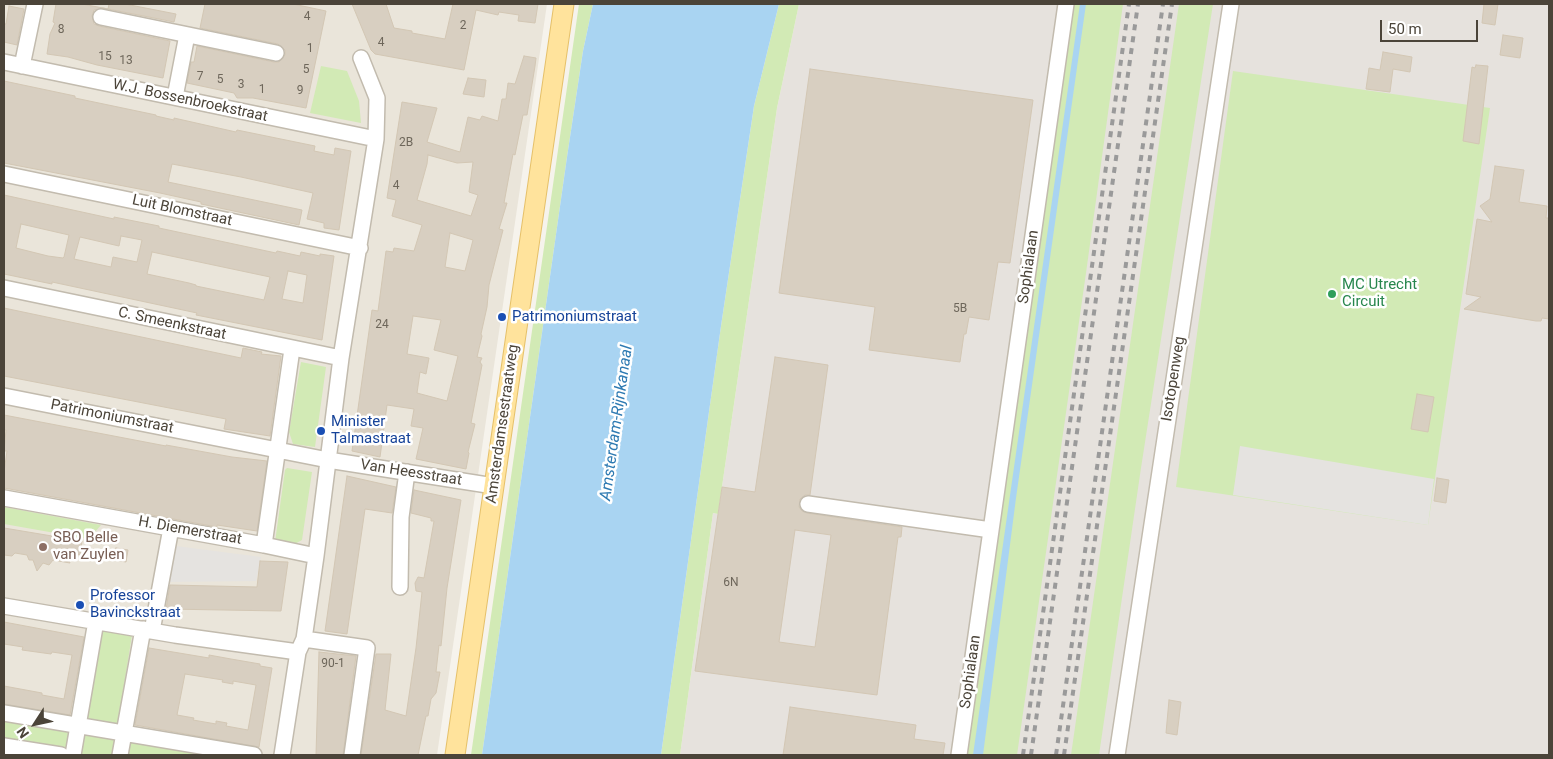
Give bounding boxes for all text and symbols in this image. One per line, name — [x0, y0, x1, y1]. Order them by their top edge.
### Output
house number: 4 — [304, 10, 310, 24]
scale bar — [1383, 10, 1480, 42]
house number: 2 — [460, 19, 466, 33]
text: 50 m — [1388, 20, 1422, 38]
house number: 8 — [58, 23, 64, 37]
house number: 4 — [378, 36, 384, 50]
house number: 1 — [307, 42, 313, 56]
house number: 15 — [98, 50, 112, 64]
house number: 13 — [119, 54, 133, 68]
house number: 5 — [303, 63, 309, 77]
house number: 7 — [197, 70, 203, 84]
house number: 5 — [217, 73, 223, 87]
street label: W.J. Bossenbroekstraat — [111, 76, 269, 126]
house number: 3 — [238, 78, 244, 92]
house number: 1 — [259, 83, 265, 97]
house number: 9 — [297, 84, 303, 98]
house number: 2B — [399, 136, 413, 150]
house number: 4 — [393, 179, 399, 193]
street label: Luit Blomstraat — [130, 192, 234, 230]
street label: Sophialaan — [1015, 229, 1043, 305]
place label: MC Utrecht Circuit — [1342, 276, 1417, 311]
marker: MC Utrecht Circuit — [1326, 288, 1338, 300]
house number: 5B — [953, 302, 967, 316]
street label: C. Smeenkstraat — [116, 304, 228, 344]
place label: Patrimoniumstraat — [512, 308, 637, 326]
marker: Patrimoniumstraat — [496, 311, 508, 323]
house number: 24 — [375, 318, 389, 332]
street label: Isotopenweg — [1158, 335, 1190, 423]
street label: Amsterdamsestraatweg — [483, 343, 523, 505]
water label: Amsterdam-Rijnkanaal — [597, 344, 637, 502]
street label: Patrimoniumstraat — [49, 396, 175, 438]
place label: Minister Talmastraat — [331, 413, 411, 448]
marker: Minister Talmastraat — [315, 425, 327, 437]
street label: Van Heesstraat — [359, 456, 463, 490]
street label: H. Diemerstraat — [137, 513, 243, 549]
place label: SBO Belle van Zuylen — [53, 529, 124, 564]
marker: SBO Belle van Zuylen — [37, 541, 49, 553]
house number: 6N — [723, 576, 739, 590]
place label: Professor Bavinckstraat — [90, 587, 181, 622]
marker: Professor Bavinckstraat — [74, 599, 86, 611]
street label: Sophialaan — [957, 634, 985, 710]
house number: 90-1 — [321, 657, 345, 671]
north arrow — [10, 699, 60, 749]
text: N — [13, 724, 32, 741]

